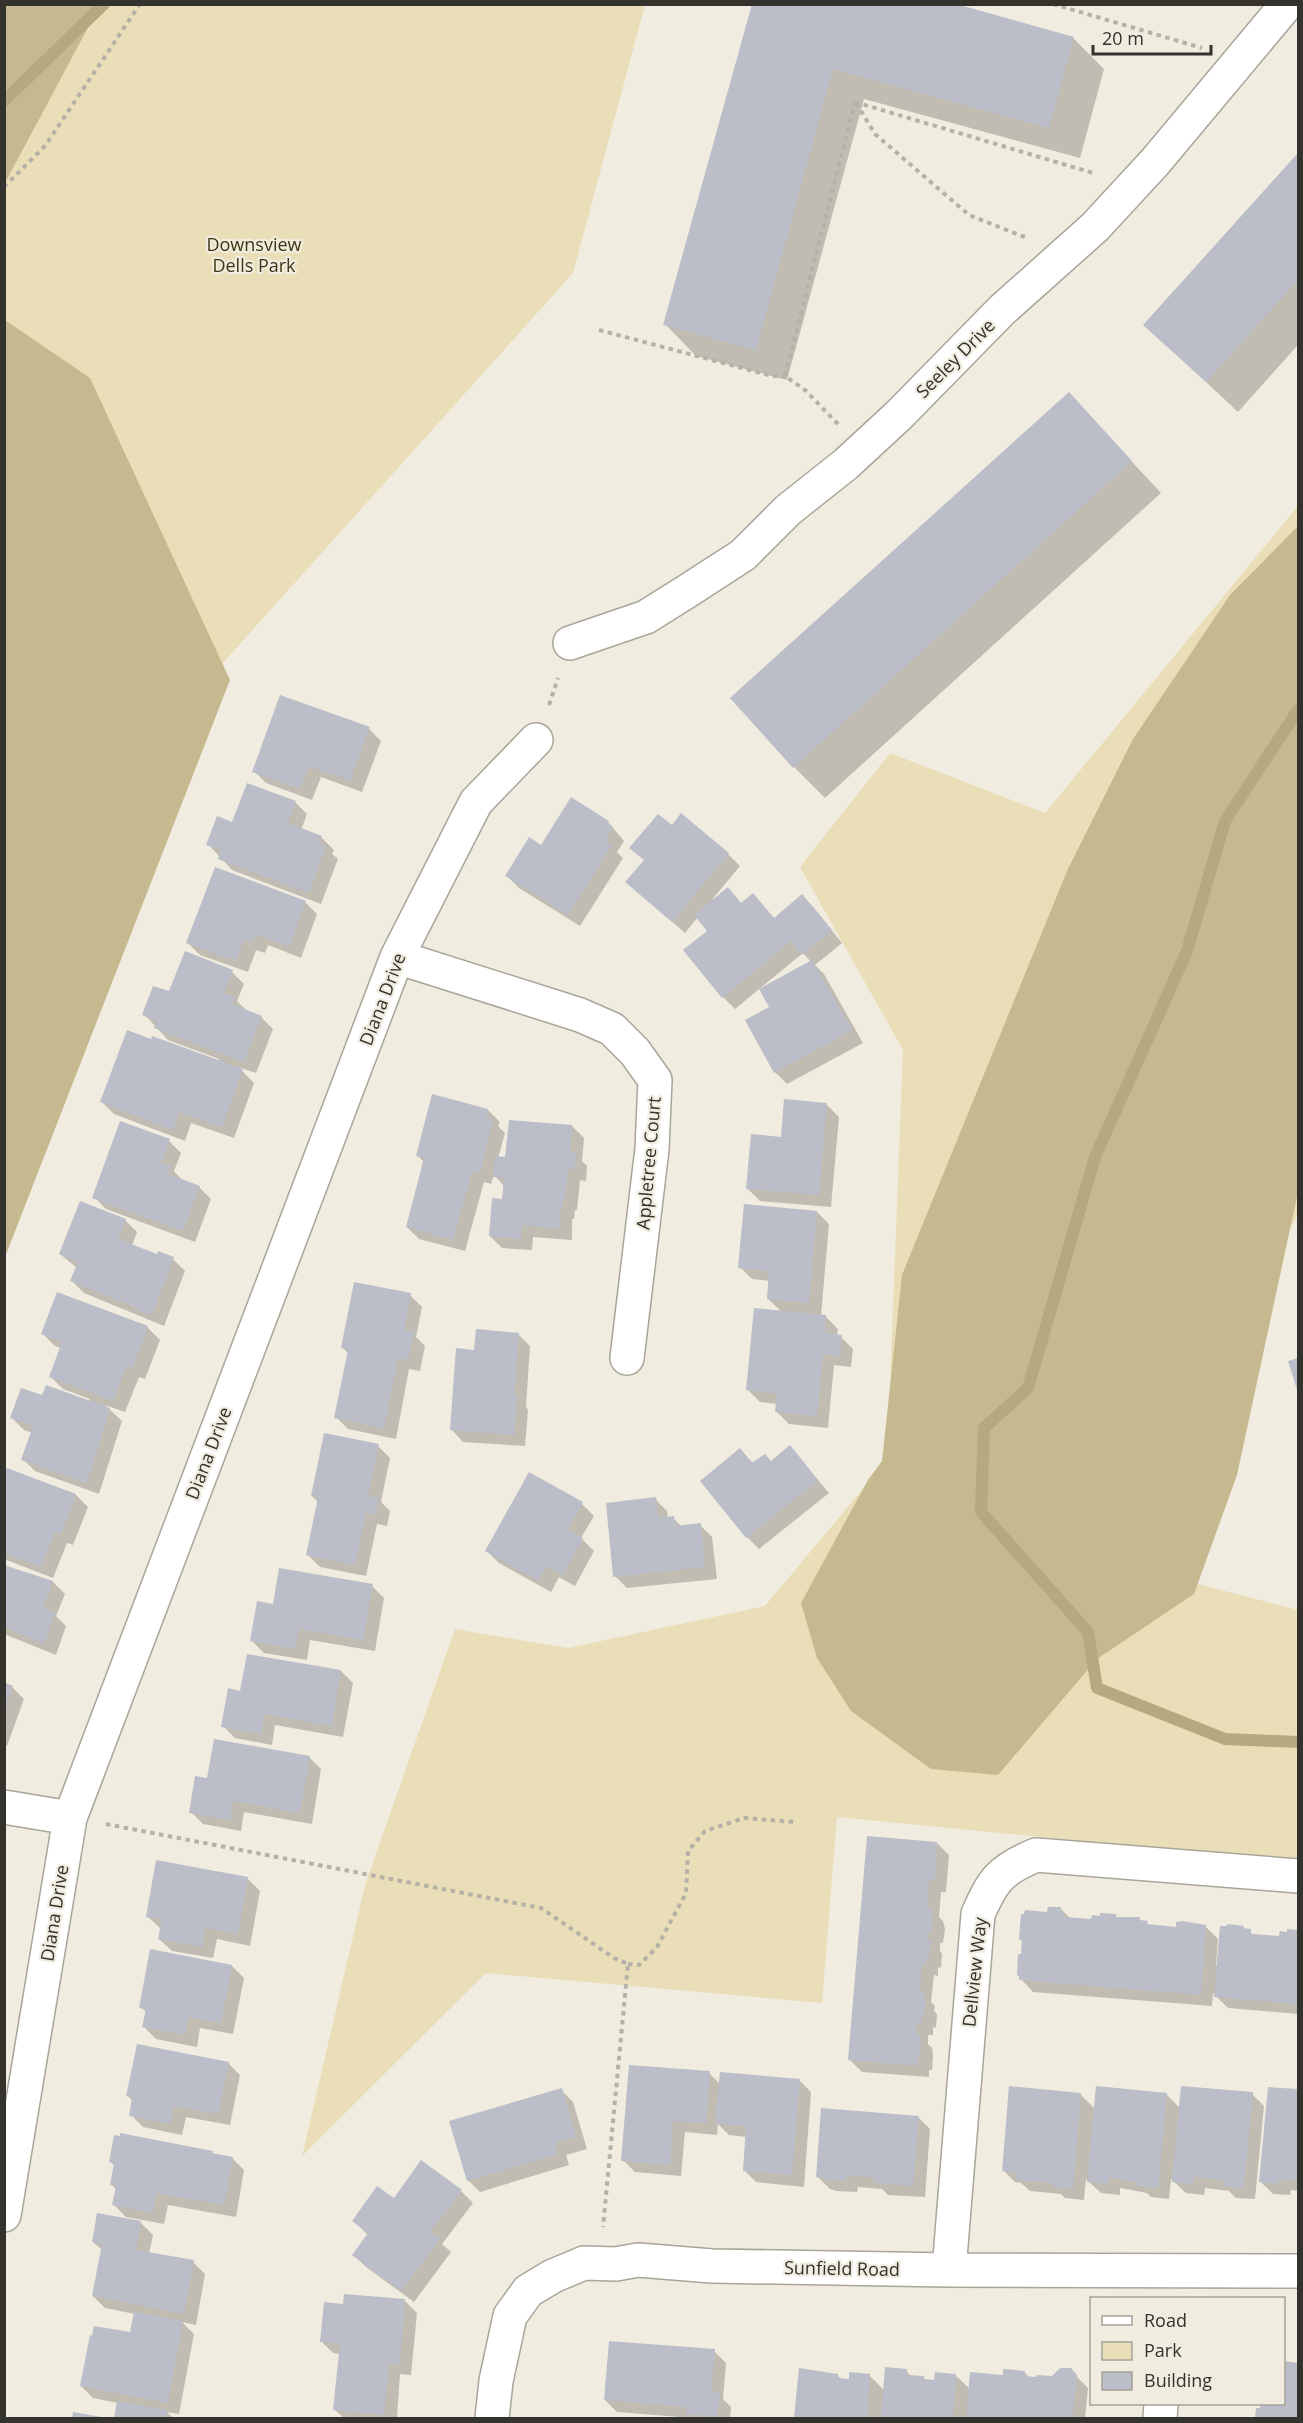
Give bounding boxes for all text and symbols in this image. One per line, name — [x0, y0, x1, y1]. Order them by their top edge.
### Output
scale bar — [1093, 18, 1212, 56]
text: 20 m — [1102, 26, 1144, 50]
park label: Downsview Dells Park — [206, 232, 302, 277]
street label: Seeley Drive — [910, 313, 1000, 403]
street label: Diana Drive — [353, 949, 411, 1049]
street label: Appletree Court — [630, 1095, 666, 1231]
street label: Diana Drive — [179, 1403, 237, 1503]
street label: Diana Drive — [35, 1863, 73, 1963]
street label: Dellview Way — [956, 1915, 992, 2028]
street label: Sunfield Road — [784, 2255, 900, 2281]
legend — [1090, 2297, 1285, 2405]
text: Road — [1144, 2308, 1187, 2332]
text: Park — [1144, 2338, 1182, 2362]
text: Building — [1144, 2368, 1212, 2392]

